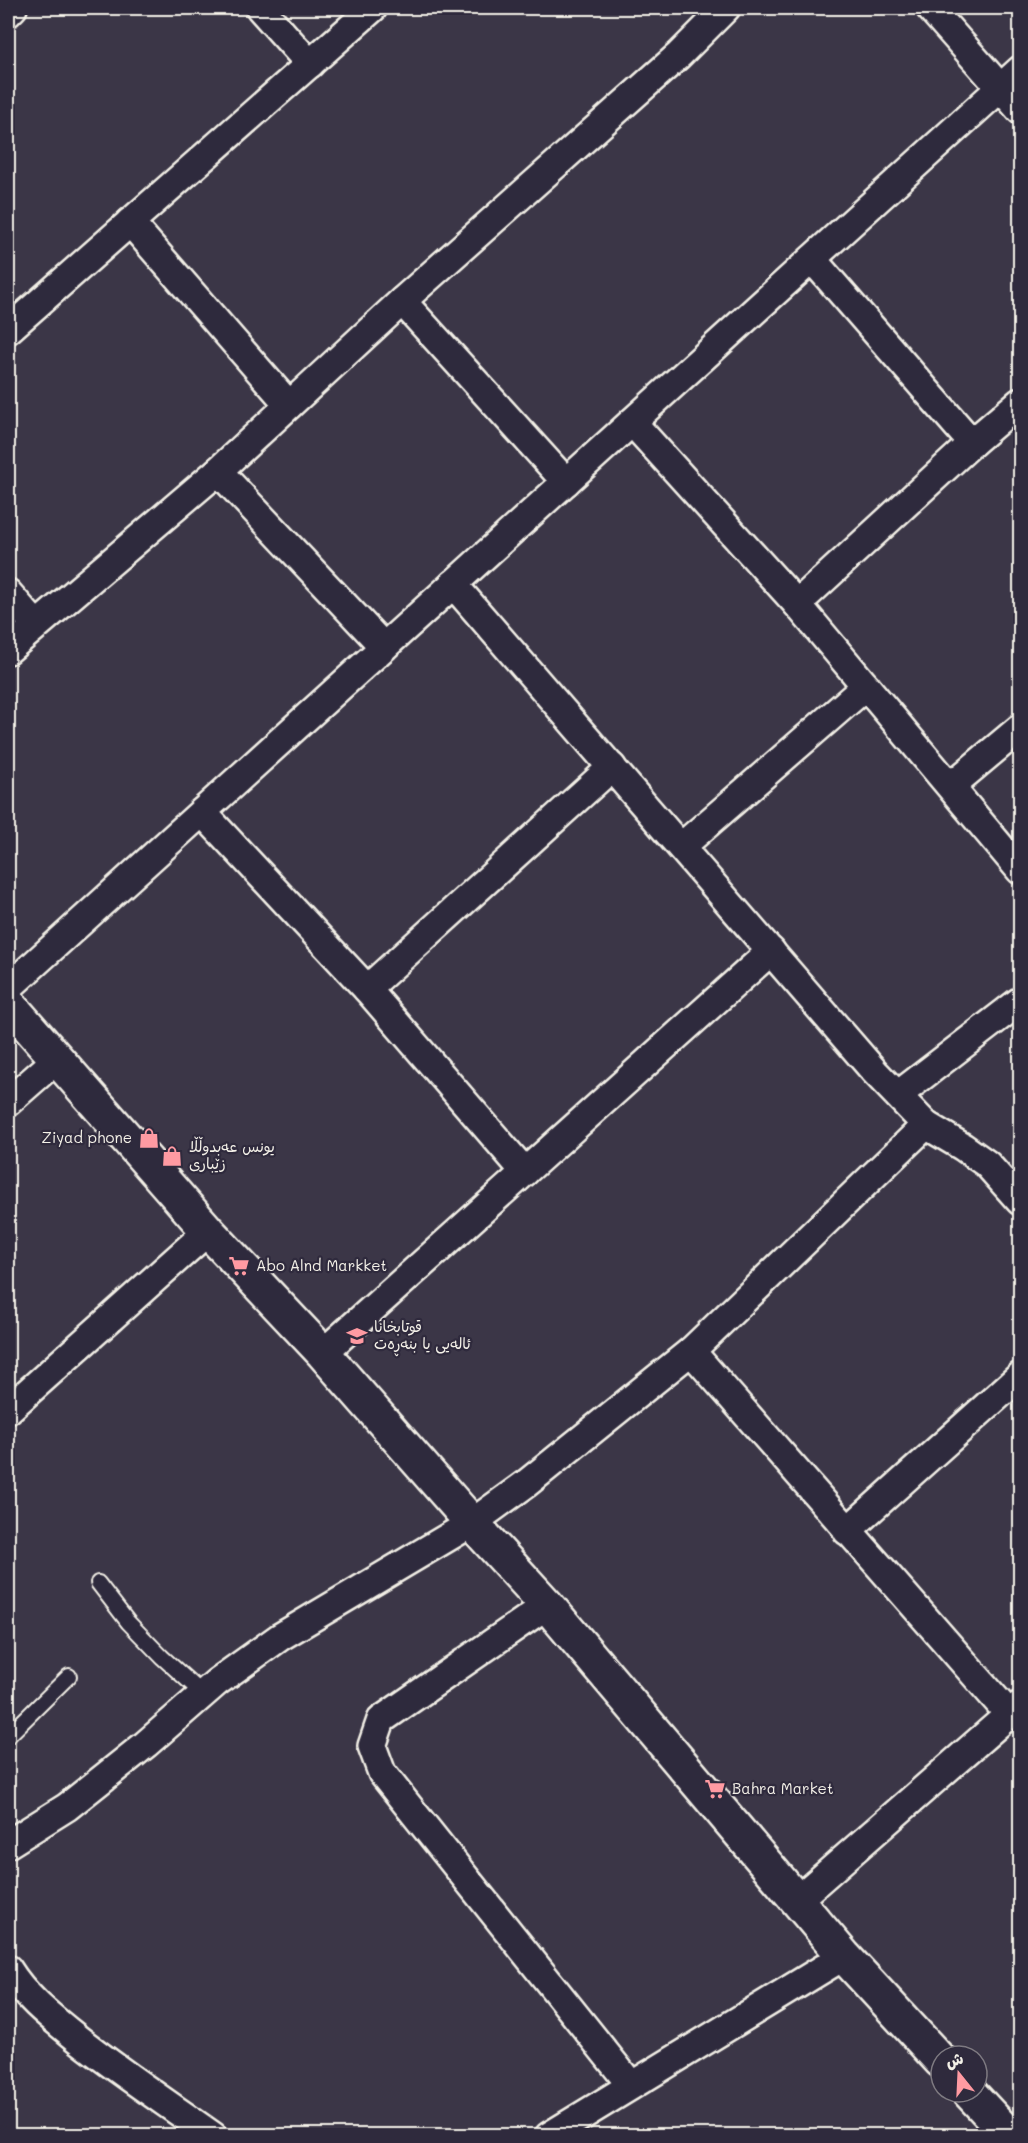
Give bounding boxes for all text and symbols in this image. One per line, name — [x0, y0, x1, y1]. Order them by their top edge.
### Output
shop icon: Ziyad phone — [137, 1126, 161, 1150]
place label: Ziyad phone — [42, 1127, 132, 1147]
place label: یونس عەبدوڵڵا زێباری — [189, 1136, 275, 1173]
shop icon: یونس عەبدوڵڵا زێباری — [160, 1144, 184, 1168]
supermarket icon: Abo Alnd Markket — [227, 1254, 251, 1278]
place label: Abo Alnd Markket — [256, 1255, 387, 1275]
place label: قوتابخانا ئالەیی یا بنەڕەت — [374, 1316, 471, 1357]
school or university icon: قوتابخانا ئالەیی یا بنەڕەت — [345, 1324, 369, 1348]
supermarket icon: Bahra Market — [703, 1777, 727, 1801]
place label: Bahra Market — [732, 1778, 833, 1798]
north arrow — [929, 2044, 989, 2104]
text: ش — [943, 2047, 966, 2072]

